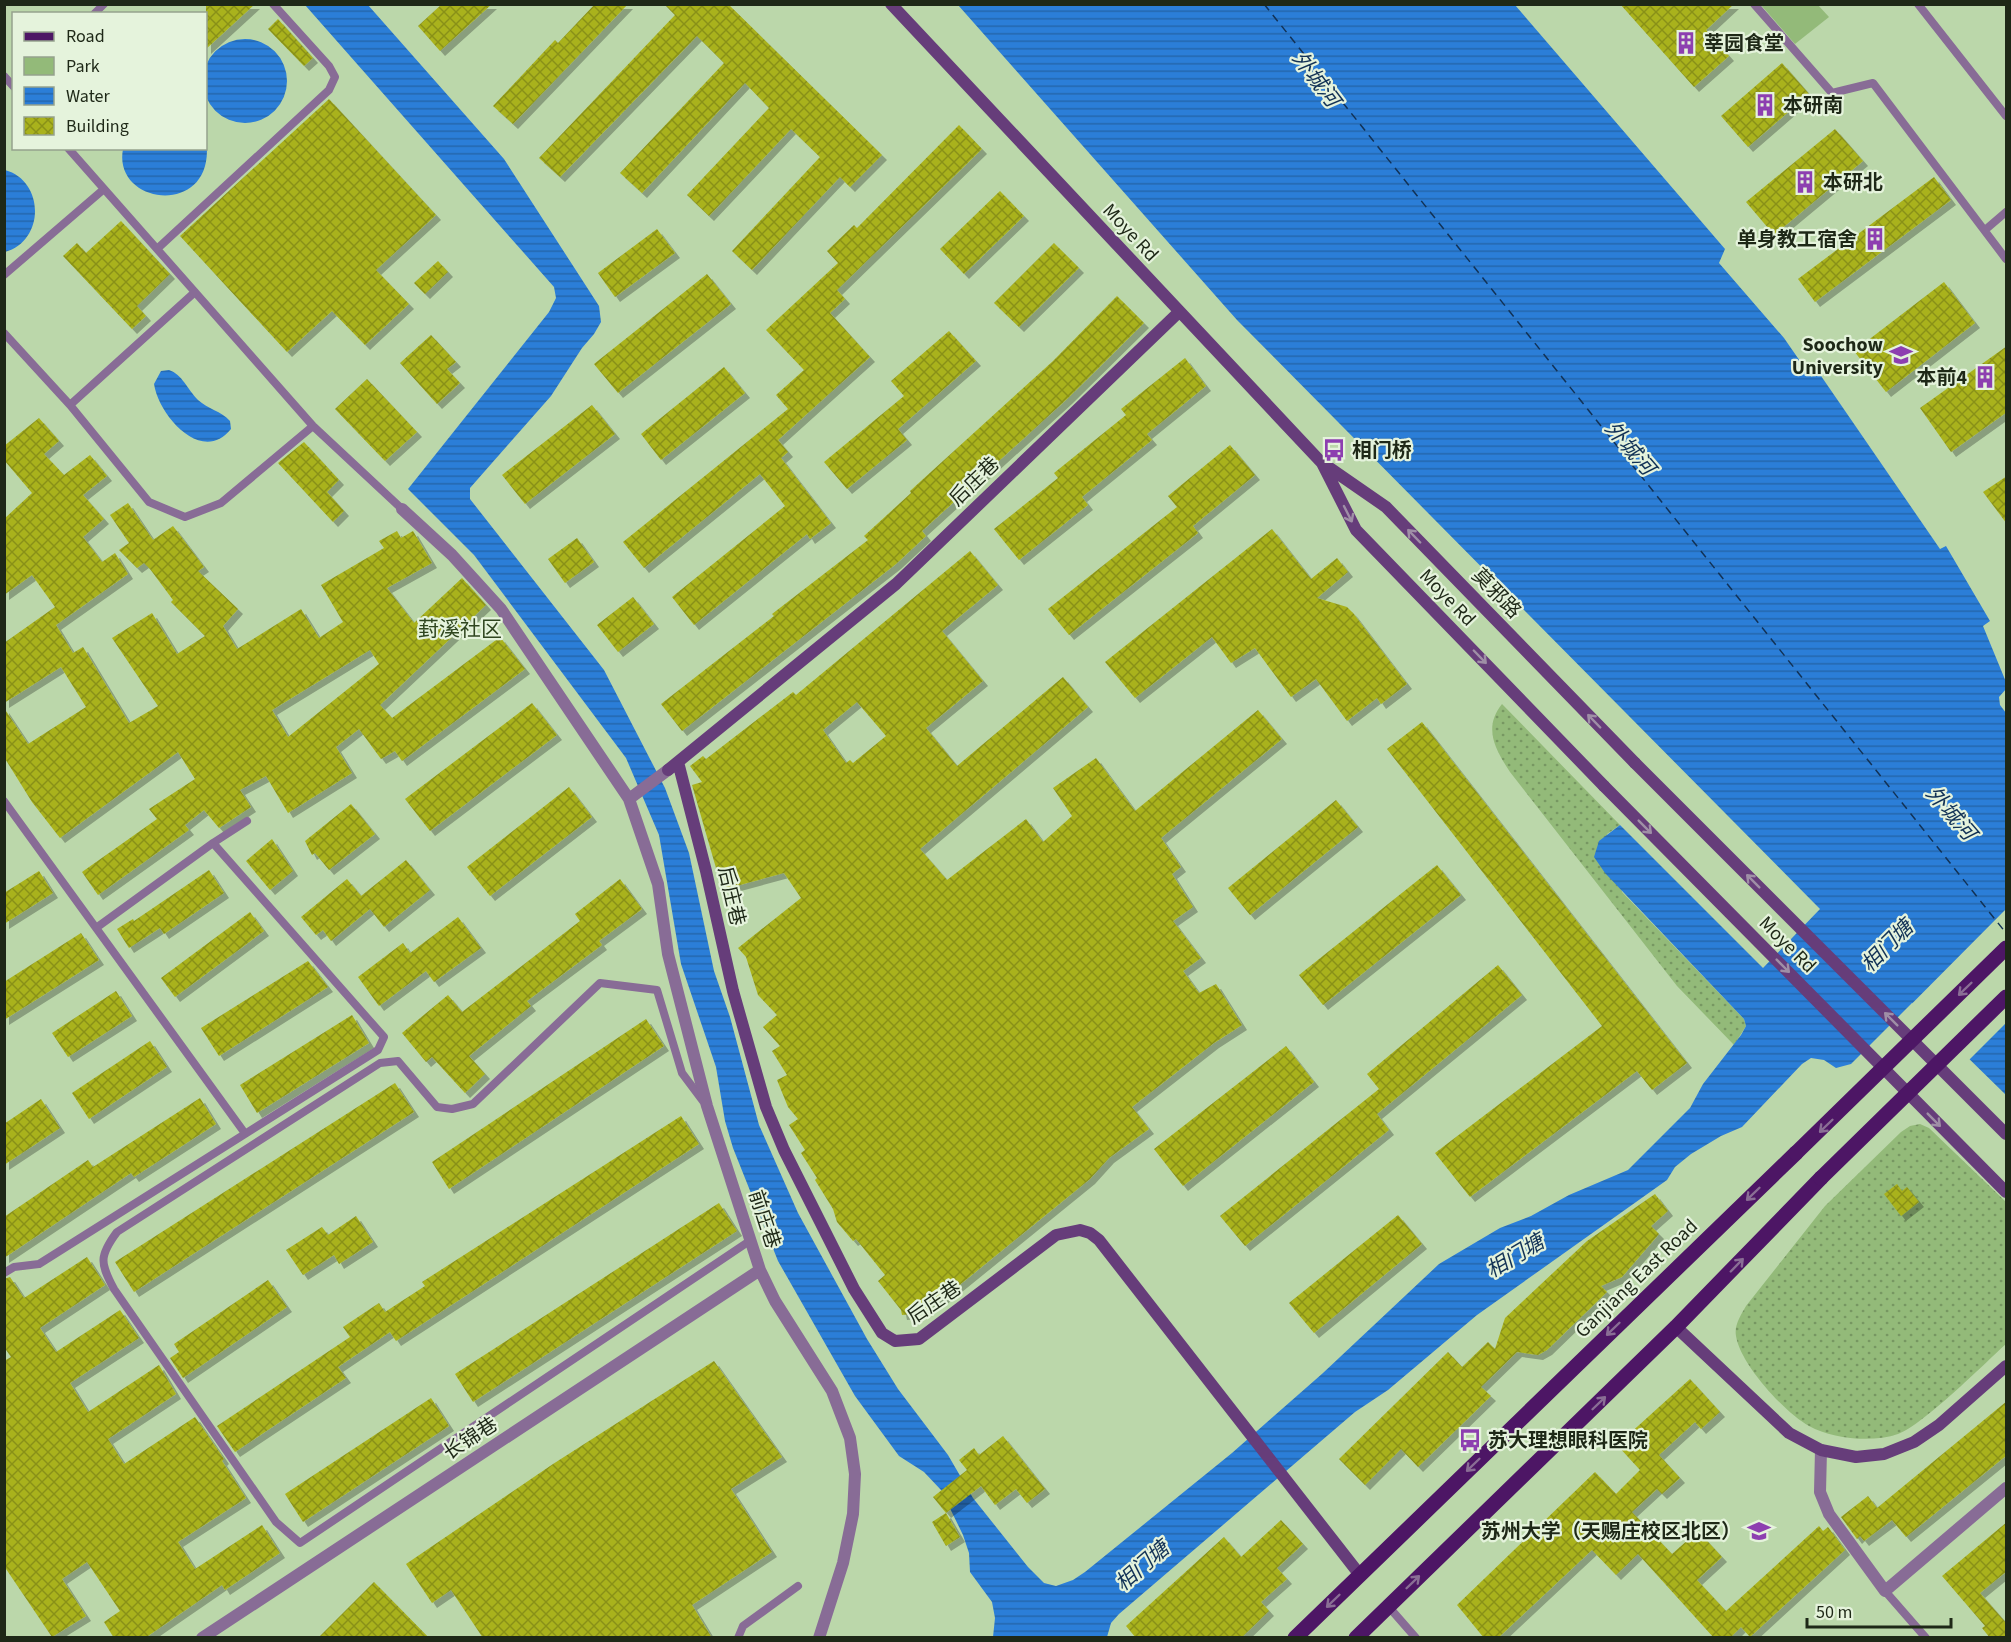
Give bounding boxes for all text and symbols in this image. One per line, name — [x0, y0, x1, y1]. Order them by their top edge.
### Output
legend — [12, 12, 207, 150]
text: Road — [66, 24, 105, 49]
building icon: 莘园食堂 — [1673, 30, 1699, 56]
place label: 莘园食堂 — [1704, 30, 1784, 58]
water label: 外城河 — [1285, 45, 1349, 116]
text: Park — [66, 54, 100, 79]
text: Water — [66, 84, 110, 109]
building icon: 本研南 — [1752, 92, 1778, 118]
place label: 本研南 — [1783, 92, 1843, 120]
text: Building — [66, 114, 129, 139]
building icon: 本研北 — [1792, 169, 1818, 195]
place label: 本研北 — [1823, 169, 1883, 197]
street label: Moye Rd — [1096, 197, 1165, 268]
place label: 单身教工宿舍 — [1737, 226, 1857, 254]
building icon: 单身教工宿舍 — [1862, 226, 1888, 252]
place label: Soochow University — [1792, 331, 1884, 382]
school or university icon: Soochow University — [1888, 342, 1914, 368]
place label: 本前4 — [1916, 364, 1967, 392]
building icon: 本前4 — [1972, 364, 1998, 390]
water label: 外城河 — [1598, 414, 1665, 485]
bus stop icon: 相门桥 — [1321, 437, 1347, 463]
place label: 相门桥 — [1352, 437, 1412, 465]
street label: 后庄巷 — [943, 451, 1006, 513]
one-way arrow — [1343, 505, 1354, 523]
one-way arrow — [1407, 528, 1421, 543]
street label: 莫邪路 — [1465, 562, 1527, 625]
street label: Moye Rd — [1413, 563, 1482, 633]
district label: 葑溪社区 — [418, 614, 502, 644]
one-way arrow — [1472, 650, 1487, 665]
one-way arrow — [1587, 713, 1601, 728]
water label: 外城河 — [1919, 779, 1986, 850]
one-way arrow — [1638, 820, 1653, 835]
street label: 后庄巷 — [711, 864, 751, 929]
one-way arrow — [1746, 873, 1760, 888]
street label: Moye Rd — [1752, 910, 1822, 980]
water label: 相门塘 — [1854, 911, 1922, 979]
one-way arrow — [1775, 959, 1790, 974]
one-way arrow — [1957, 982, 1972, 996]
one-way arrow — [1883, 1011, 1898, 1026]
one-way arrow — [1927, 1112, 1942, 1127]
one-way arrow — [1818, 1118, 1833, 1133]
street label: 前庄巷 — [741, 1186, 787, 1252]
one-way arrow — [1746, 1187, 1761, 1201]
street label: Ganjiang East Road — [1569, 1213, 1704, 1345]
water label: 相门塘 — [1480, 1225, 1552, 1285]
one-way arrow — [1729, 1258, 1744, 1273]
street label: 后庄巷 — [902, 1274, 967, 1331]
one-way arrow — [1605, 1322, 1620, 1336]
one-way arrow — [1591, 1396, 1606, 1410]
street label: 长锦巷 — [438, 1411, 503, 1467]
bus stop icon: 苏大理想眼科医院 — [1457, 1427, 1483, 1453]
place label: 苏大理想眼科医院 — [1488, 1427, 1648, 1455]
one-way arrow — [1466, 1458, 1481, 1472]
place label: 苏州大学（天赐庄校区北区） — [1481, 1518, 1741, 1546]
school or university icon: 苏州大学（天赐庄校区北区） — [1746, 1518, 1772, 1544]
water label: 相门塘 — [1108, 1532, 1178, 1598]
one-way arrow — [1406, 1575, 1421, 1590]
scale bar — [1807, 1591, 1951, 1629]
one-way arrow — [1326, 1594, 1341, 1608]
text: 50 m — [1816, 1600, 1852, 1625]

